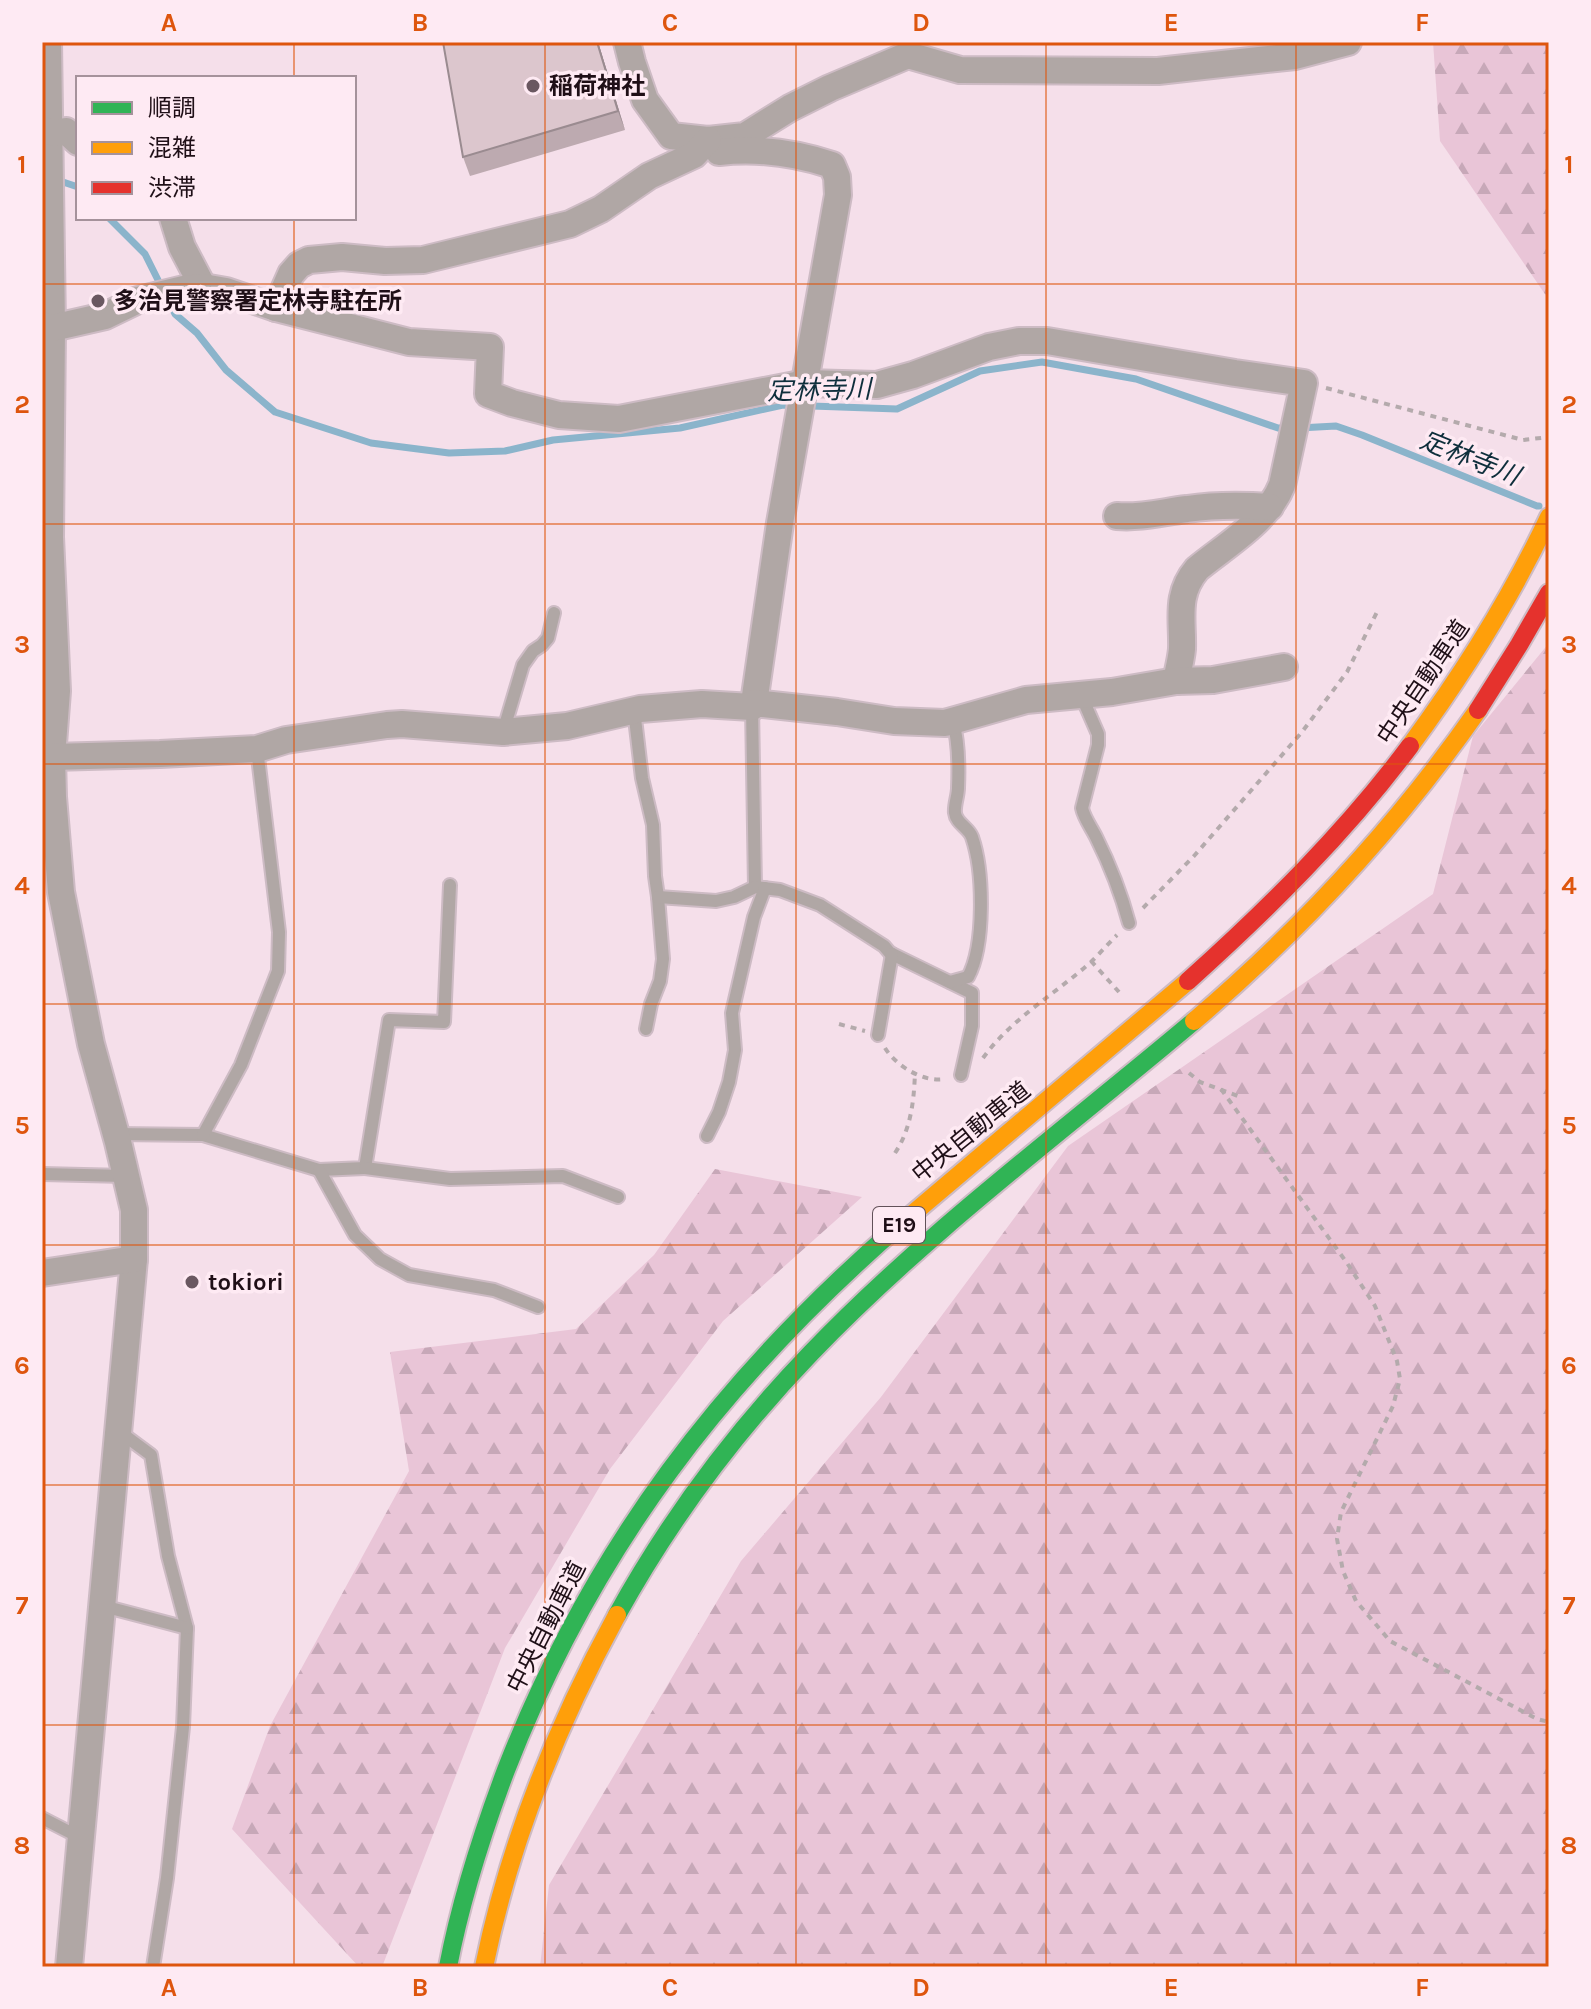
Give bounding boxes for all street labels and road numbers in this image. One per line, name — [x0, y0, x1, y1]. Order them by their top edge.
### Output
street label: 中央自動車道 — [1371, 614, 1475, 750]
street label: 中央自動車道 — [906, 1076, 1036, 1188]
road number: E19 — [873, 1207, 925, 1243]
street label: 中央自動車道 — [501, 1556, 591, 1698]

